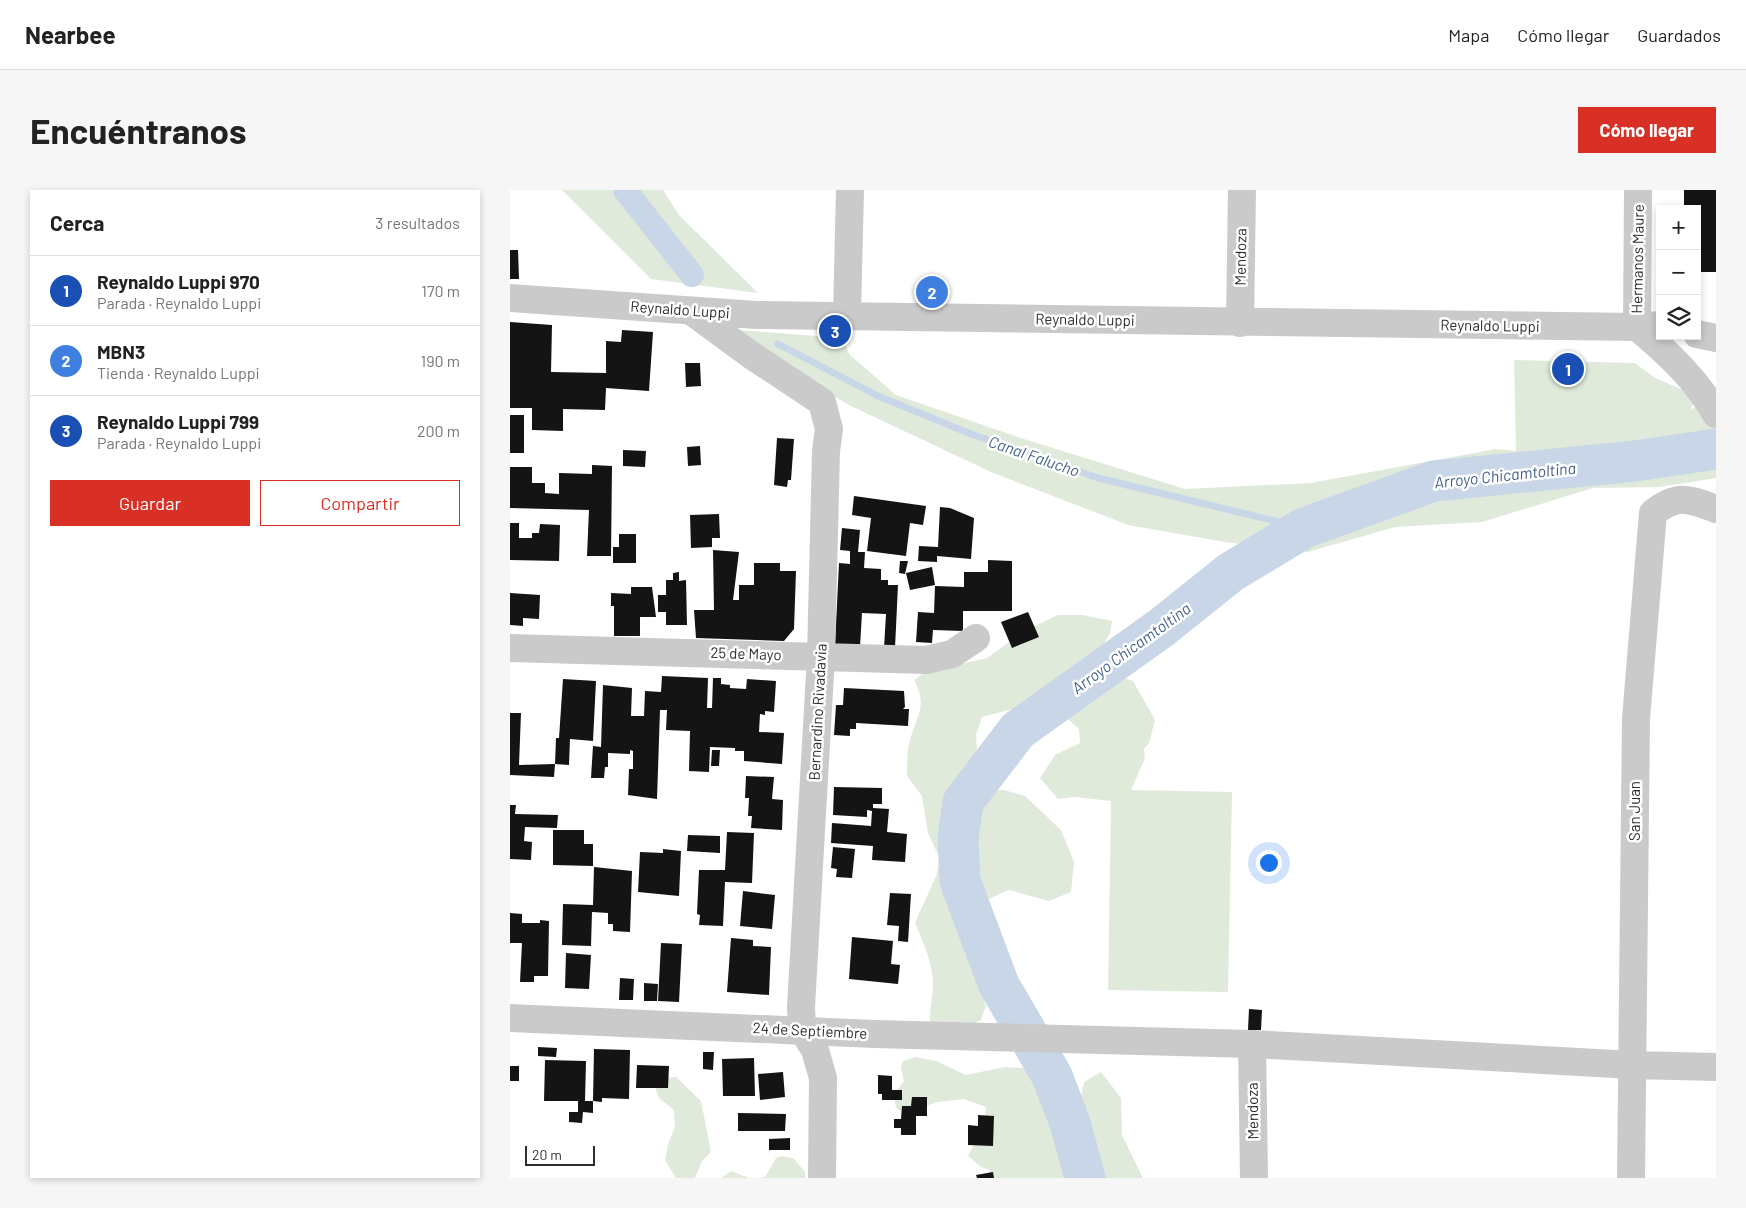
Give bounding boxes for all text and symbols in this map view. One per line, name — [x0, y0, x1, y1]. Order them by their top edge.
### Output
text: Nearbee — [25, 20, 116, 49]
text: Mapa — [1448, 24, 1489, 46]
text: Cómo llegar — [1517, 24, 1609, 46]
text: Guardados — [1637, 24, 1721, 46]
button: Cómo llegar — [1578, 107, 1716, 153]
text: Encuéntranos — [30, 109, 247, 151]
street label: Hermanos Maure — [1627, 204, 1647, 314]
map controls — [1656, 205, 1701, 340]
button: + — [1656, 205, 1701, 250]
text: Cerca — [50, 210, 104, 235]
text: 3 resultados — [375, 213, 460, 232]
street label: Mendoza — [1231, 228, 1249, 286]
button: − — [1656, 250, 1701, 295]
text: Reynaldo Luppi 970 — [97, 270, 260, 293]
pin: 2 — [916, 273, 948, 311]
text: 1 — [63, 281, 69, 300]
text: 170 m — [421, 281, 460, 300]
text: Parada · Reynaldo Luppi — [97, 293, 261, 312]
button: layers — [1656, 295, 1701, 340]
street label: Reynaldo Luppi — [630, 297, 730, 321]
street label: Reynaldo Luppi — [1035, 309, 1135, 329]
pin: 3 — [819, 312, 851, 350]
street label: Reynaldo Luppi — [1440, 315, 1540, 335]
text: MBN3 — [97, 340, 145, 363]
pin: 1 — [1552, 350, 1584, 388]
text: 2 — [62, 351, 70, 370]
text: 190 m — [421, 351, 460, 370]
text: Tienda · Reynaldo Luppi — [97, 363, 260, 382]
text: Reynaldo Luppi 799 — [97, 410, 259, 433]
text: 3 — [62, 421, 70, 440]
text: 200 m — [417, 421, 460, 440]
water label: Canal Falucho — [986, 431, 1082, 480]
text: Parada · Reynaldo Luppi — [97, 433, 261, 452]
water label: Arroyo Chicamtoltina — [1433, 458, 1577, 491]
button: Guardar — [50, 480, 250, 526]
button: Compartir — [260, 480, 460, 526]
water label: Arroyo Chicamtoltina — [1068, 598, 1194, 697]
street label: 25 de Mayo — [710, 643, 782, 663]
street label: Bernardino Rivadavia — [804, 643, 830, 781]
street label: San Juan — [1625, 781, 1643, 841]
your location — [1256, 850, 1282, 876]
street label: 24 de Septiembre — [752, 1018, 868, 1042]
street label: Mendoza — [1243, 1082, 1261, 1140]
scale bar — [525, 1143, 595, 1166]
text: 20 m — [532, 1146, 562, 1163]

